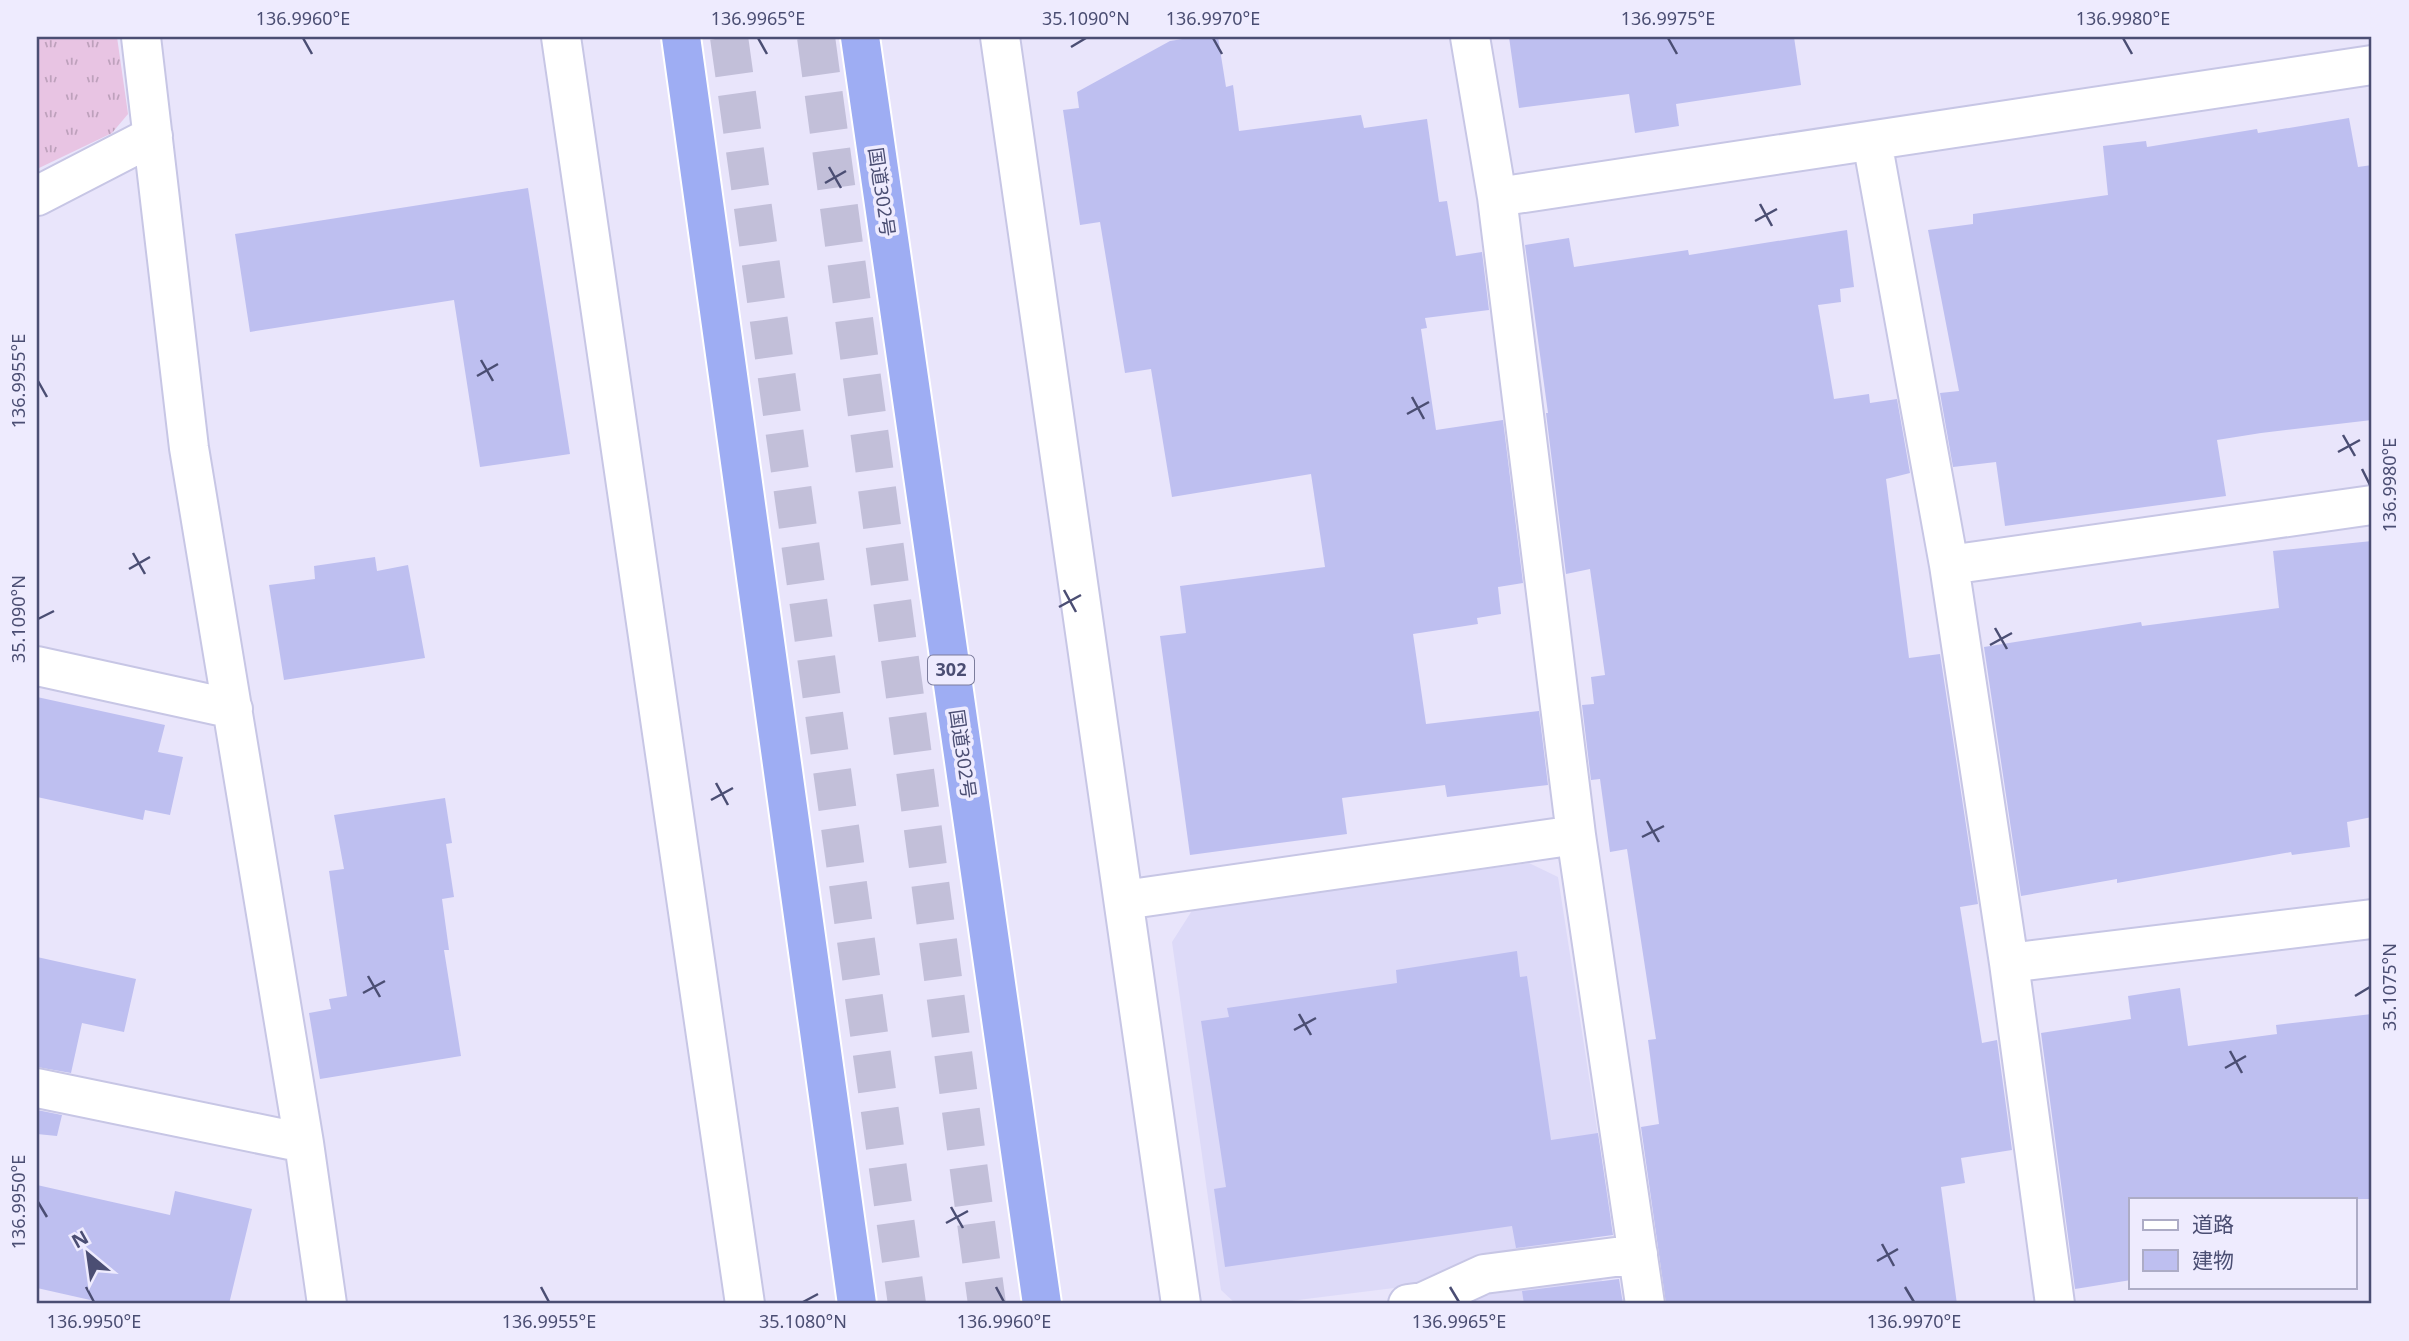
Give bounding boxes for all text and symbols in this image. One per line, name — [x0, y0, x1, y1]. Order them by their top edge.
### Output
text: 136.9960°E — [256, 6, 350, 30]
text: 136.9965°E — [711, 6, 805, 30]
text: 35.1090°N — [1042, 6, 1130, 30]
text: 136.9970°E — [1166, 6, 1260, 30]
text: 136.9975°E — [1621, 6, 1715, 30]
text: 136.9980°E — [2076, 6, 2170, 30]
street label: 国道302号 — [863, 146, 901, 238]
text: 136.9955°E — [6, 334, 30, 428]
text: 136.9980°E — [2377, 438, 2401, 532]
text: 35.1090°N — [6, 575, 30, 663]
road number: 302 — [928, 656, 974, 684]
street label: 国道302号 — [944, 708, 982, 800]
text: 35.1075°N — [2377, 943, 2401, 1031]
text: 136.9950°E — [6, 1155, 30, 1249]
legend — [2129, 1198, 2356, 1288]
text: 道路 — [2192, 1210, 2234, 1238]
north arrow — [52, 1218, 122, 1288]
text: N — [67, 1224, 93, 1254]
text: 建物 — [2192, 1246, 2234, 1274]
text: 136.9950°E — [47, 1309, 141, 1333]
text: 136.9955°E — [502, 1309, 596, 1333]
text: 35.1080°N — [759, 1309, 847, 1333]
text: 136.9960°E — [957, 1309, 1051, 1333]
text: 136.9965°E — [1412, 1309, 1506, 1333]
text: 136.9970°E — [1867, 1309, 1961, 1333]

